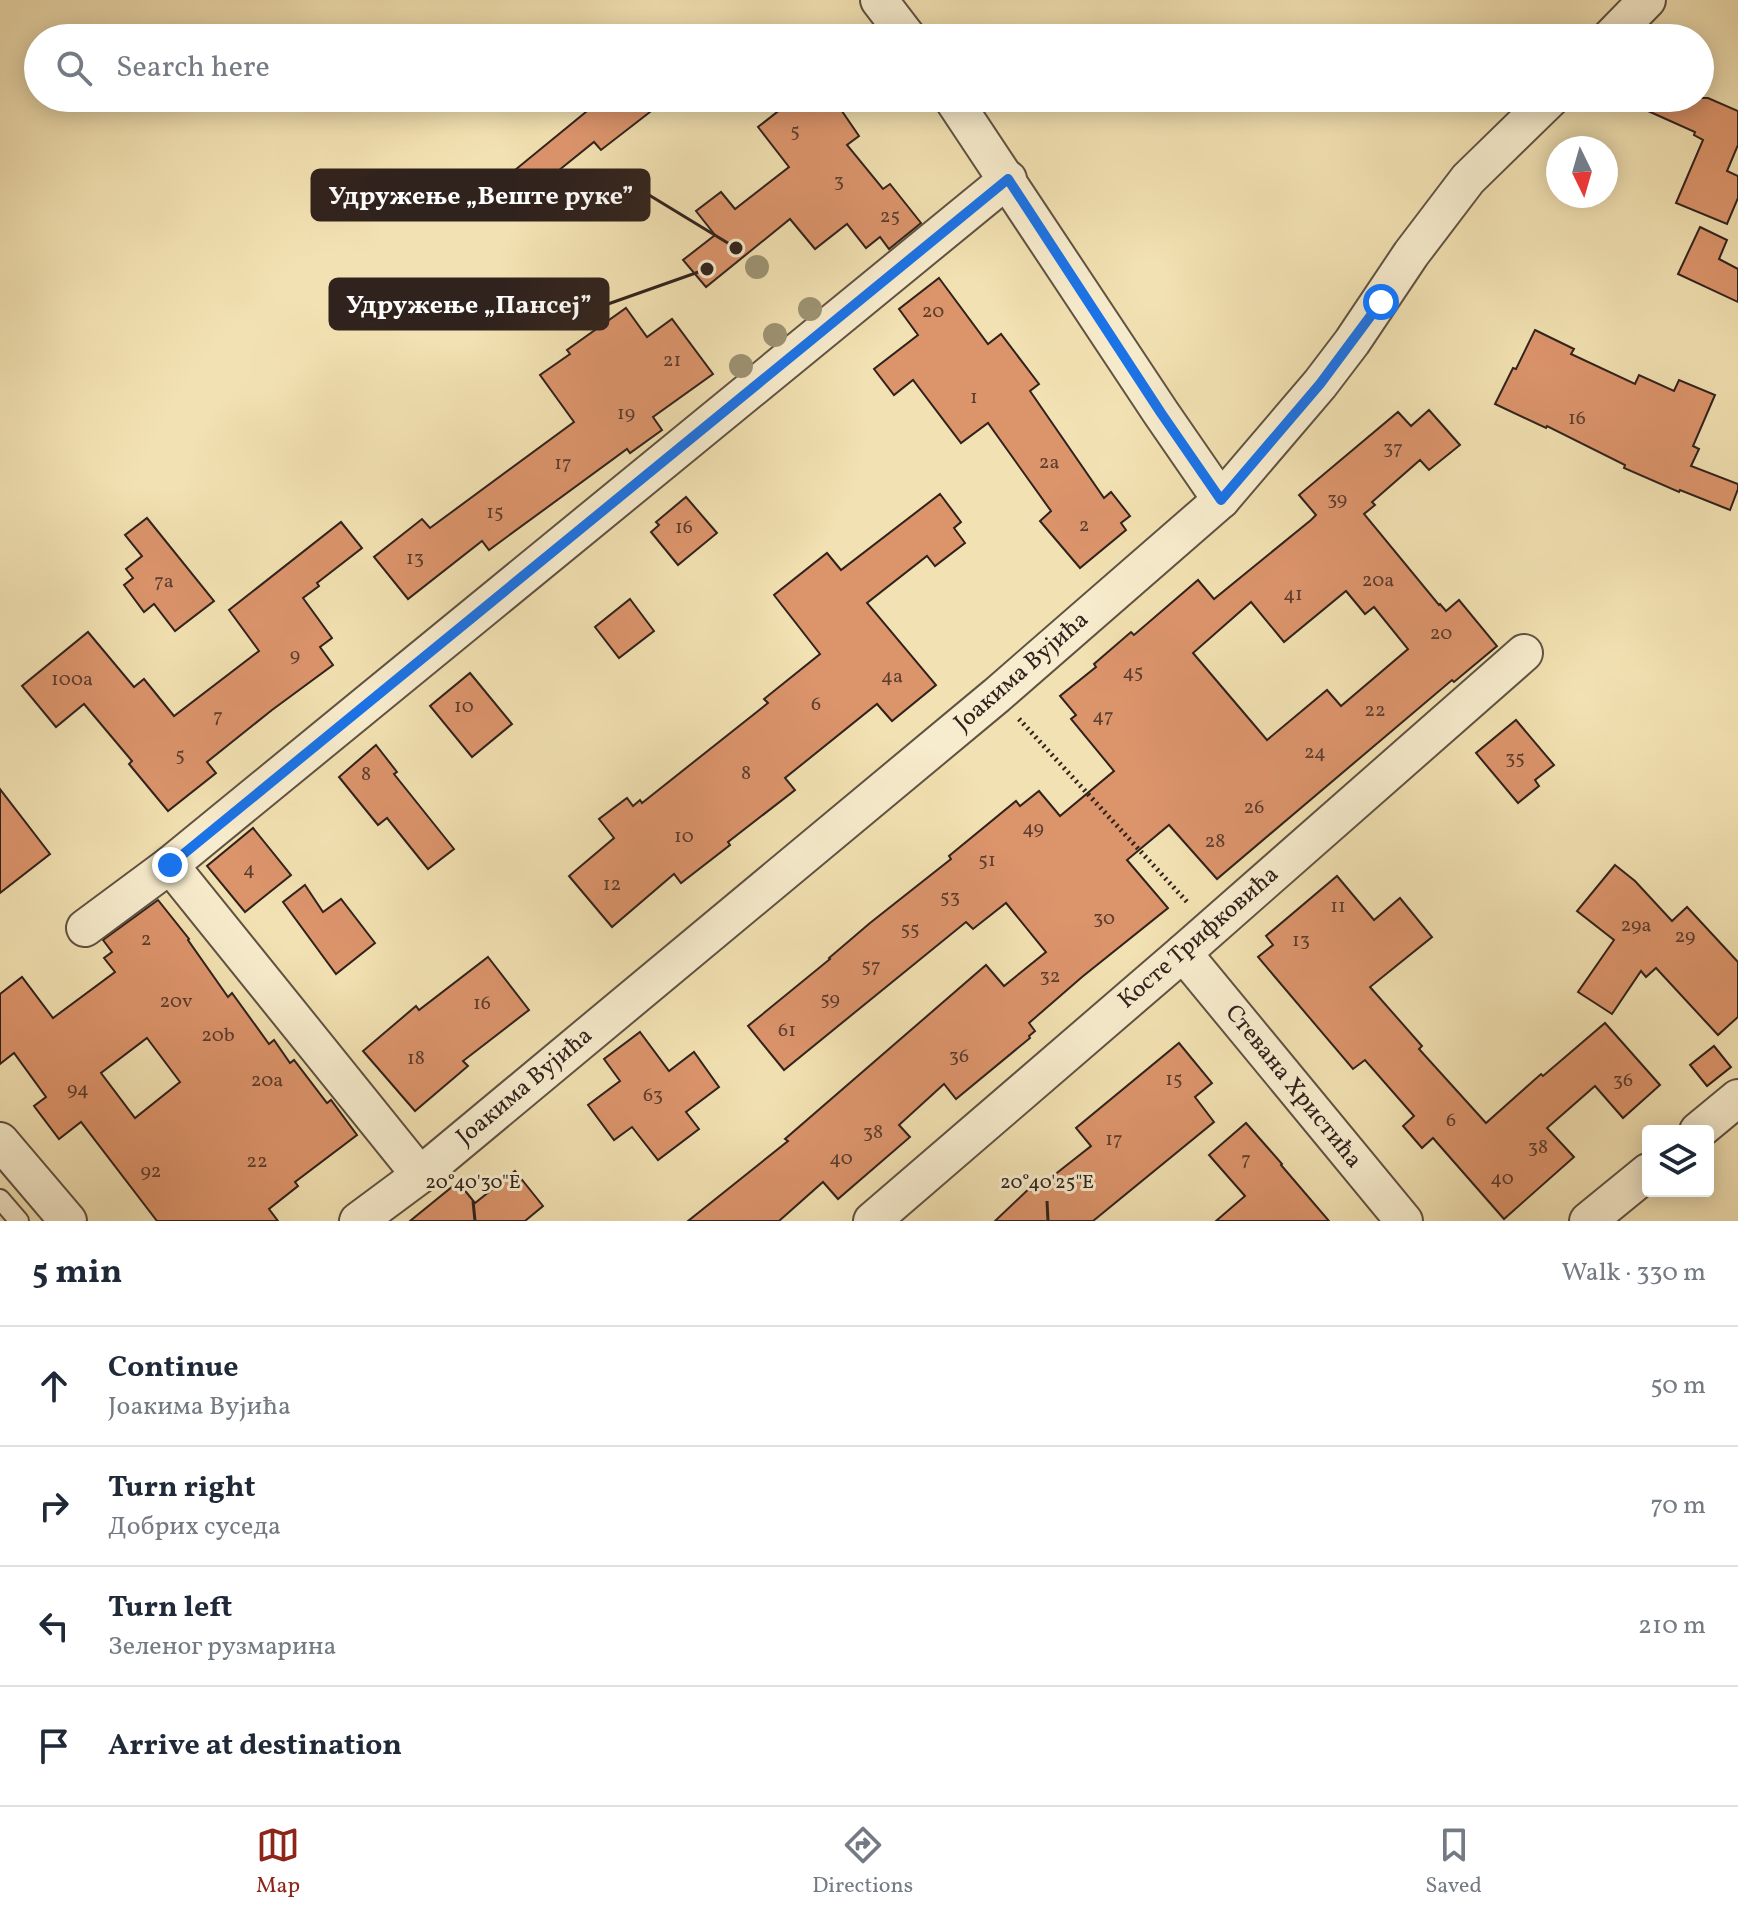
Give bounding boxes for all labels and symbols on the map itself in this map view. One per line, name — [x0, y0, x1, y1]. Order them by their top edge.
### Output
house number: 5 — [790, 118, 800, 146]
north arrow — [1546, 136, 1618, 208]
house number: 3 — [834, 168, 844, 196]
callout: Удружење „Веште руке” — [312, 170, 649, 220]
text: Удружење „Веште руке” — [328, 179, 634, 215]
house number: 25 — [880, 203, 900, 231]
callout: Удружење „Пансеј” — [330, 279, 608, 329]
route start — [1363, 284, 1399, 320]
text: Удружење „Пансеј” — [346, 288, 592, 324]
house number: 20 — [922, 298, 944, 326]
house number: 21 — [663, 347, 681, 375]
house number: 1 — [970, 384, 978, 412]
house number: 19 — [617, 400, 635, 428]
house number: 16 — [1568, 405, 1586, 433]
house number: 37 — [1383, 435, 1403, 463]
house number: 2a — [1039, 449, 1059, 477]
house number: 17 — [554, 450, 572, 478]
house number: 39 — [1327, 486, 1347, 514]
house number: 15 — [486, 499, 504, 527]
house number: 2 — [1079, 512, 1089, 540]
house number: 16 — [675, 514, 693, 542]
house number: 13 — [406, 545, 424, 573]
house number: 20a — [1362, 567, 1394, 595]
house number: 7a — [154, 568, 174, 596]
house number: 41 — [1283, 581, 1303, 609]
street label: Јоакима Вујића — [947, 604, 1097, 740]
house number: 20 — [1430, 620, 1452, 648]
house number: 9 — [290, 642, 300, 670]
house number: 45 — [1123, 659, 1143, 687]
house number: 4a — [881, 663, 903, 691]
house number: 100a — [51, 666, 93, 694]
house number: 6 — [811, 691, 821, 719]
house number: 10 — [454, 693, 474, 721]
house number: 22 — [1364, 697, 1386, 725]
house number: 7 — [213, 703, 223, 731]
house number: 47 — [1092, 703, 1114, 731]
house number: 24 — [1304, 739, 1326, 767]
house number: 5 — [175, 742, 185, 770]
house number: 35 — [1505, 745, 1525, 773]
house number: 8 — [741, 760, 751, 788]
house number: 8 — [361, 761, 371, 789]
house number: 26 — [1244, 794, 1264, 822]
house number: 49 — [1022, 815, 1044, 843]
house number: 10 — [674, 823, 694, 851]
house number: 28 — [1205, 828, 1225, 856]
route end — [152, 847, 188, 883]
house number: 51 — [978, 847, 996, 875]
house number: 4 — [243, 856, 255, 884]
street label: Косте Трифковића — [1111, 859, 1287, 1017]
house number: 12 — [603, 871, 621, 899]
house number: 53 — [940, 884, 960, 912]
house number: 11 — [1330, 893, 1346, 921]
house number: 30 — [1093, 905, 1115, 933]
house number: 29a — [1621, 912, 1651, 940]
house number: 55 — [900, 916, 920, 944]
house number: 29 — [1675, 923, 1695, 951]
house number: 2 — [141, 926, 151, 954]
house number: 13 — [1292, 927, 1310, 955]
house number: 57 — [861, 953, 881, 981]
house number: 32 — [1040, 963, 1061, 991]
house number: 59 — [820, 986, 840, 1014]
house number: 20v — [159, 988, 193, 1016]
house number: 16 — [473, 990, 491, 1018]
street label: Стевана Христића — [1216, 998, 1370, 1176]
house number: 61 — [778, 1017, 796, 1045]
street label: Јоакима Вујића — [449, 1020, 601, 1154]
house number: 20b — [201, 1022, 235, 1050]
house number: 36 — [949, 1043, 969, 1071]
house number: 18 — [407, 1045, 425, 1073]
house number: 15 — [1165, 1066, 1183, 1094]
house number: 20a — [251, 1067, 283, 1095]
house number: 36 — [1613, 1067, 1633, 1095]
house number: 94 — [67, 1076, 89, 1104]
house number: 63 — [643, 1082, 663, 1110]
house number: 6 — [1446, 1107, 1456, 1135]
house number: 38 — [863, 1119, 883, 1147]
house number: 17 — [1105, 1126, 1123, 1154]
house number: 38 — [1528, 1134, 1548, 1162]
house number: 40 — [829, 1145, 853, 1173]
house number: 7 — [1241, 1146, 1251, 1174]
house number: 22 — [246, 1148, 268, 1176]
house number: 92 — [140, 1158, 162, 1186]
house number: 40 — [1490, 1165, 1514, 1193]
text: 20°40'30"E — [425, 1169, 521, 1197]
text: 20°40'25"E — [1000, 1169, 1094, 1197]

